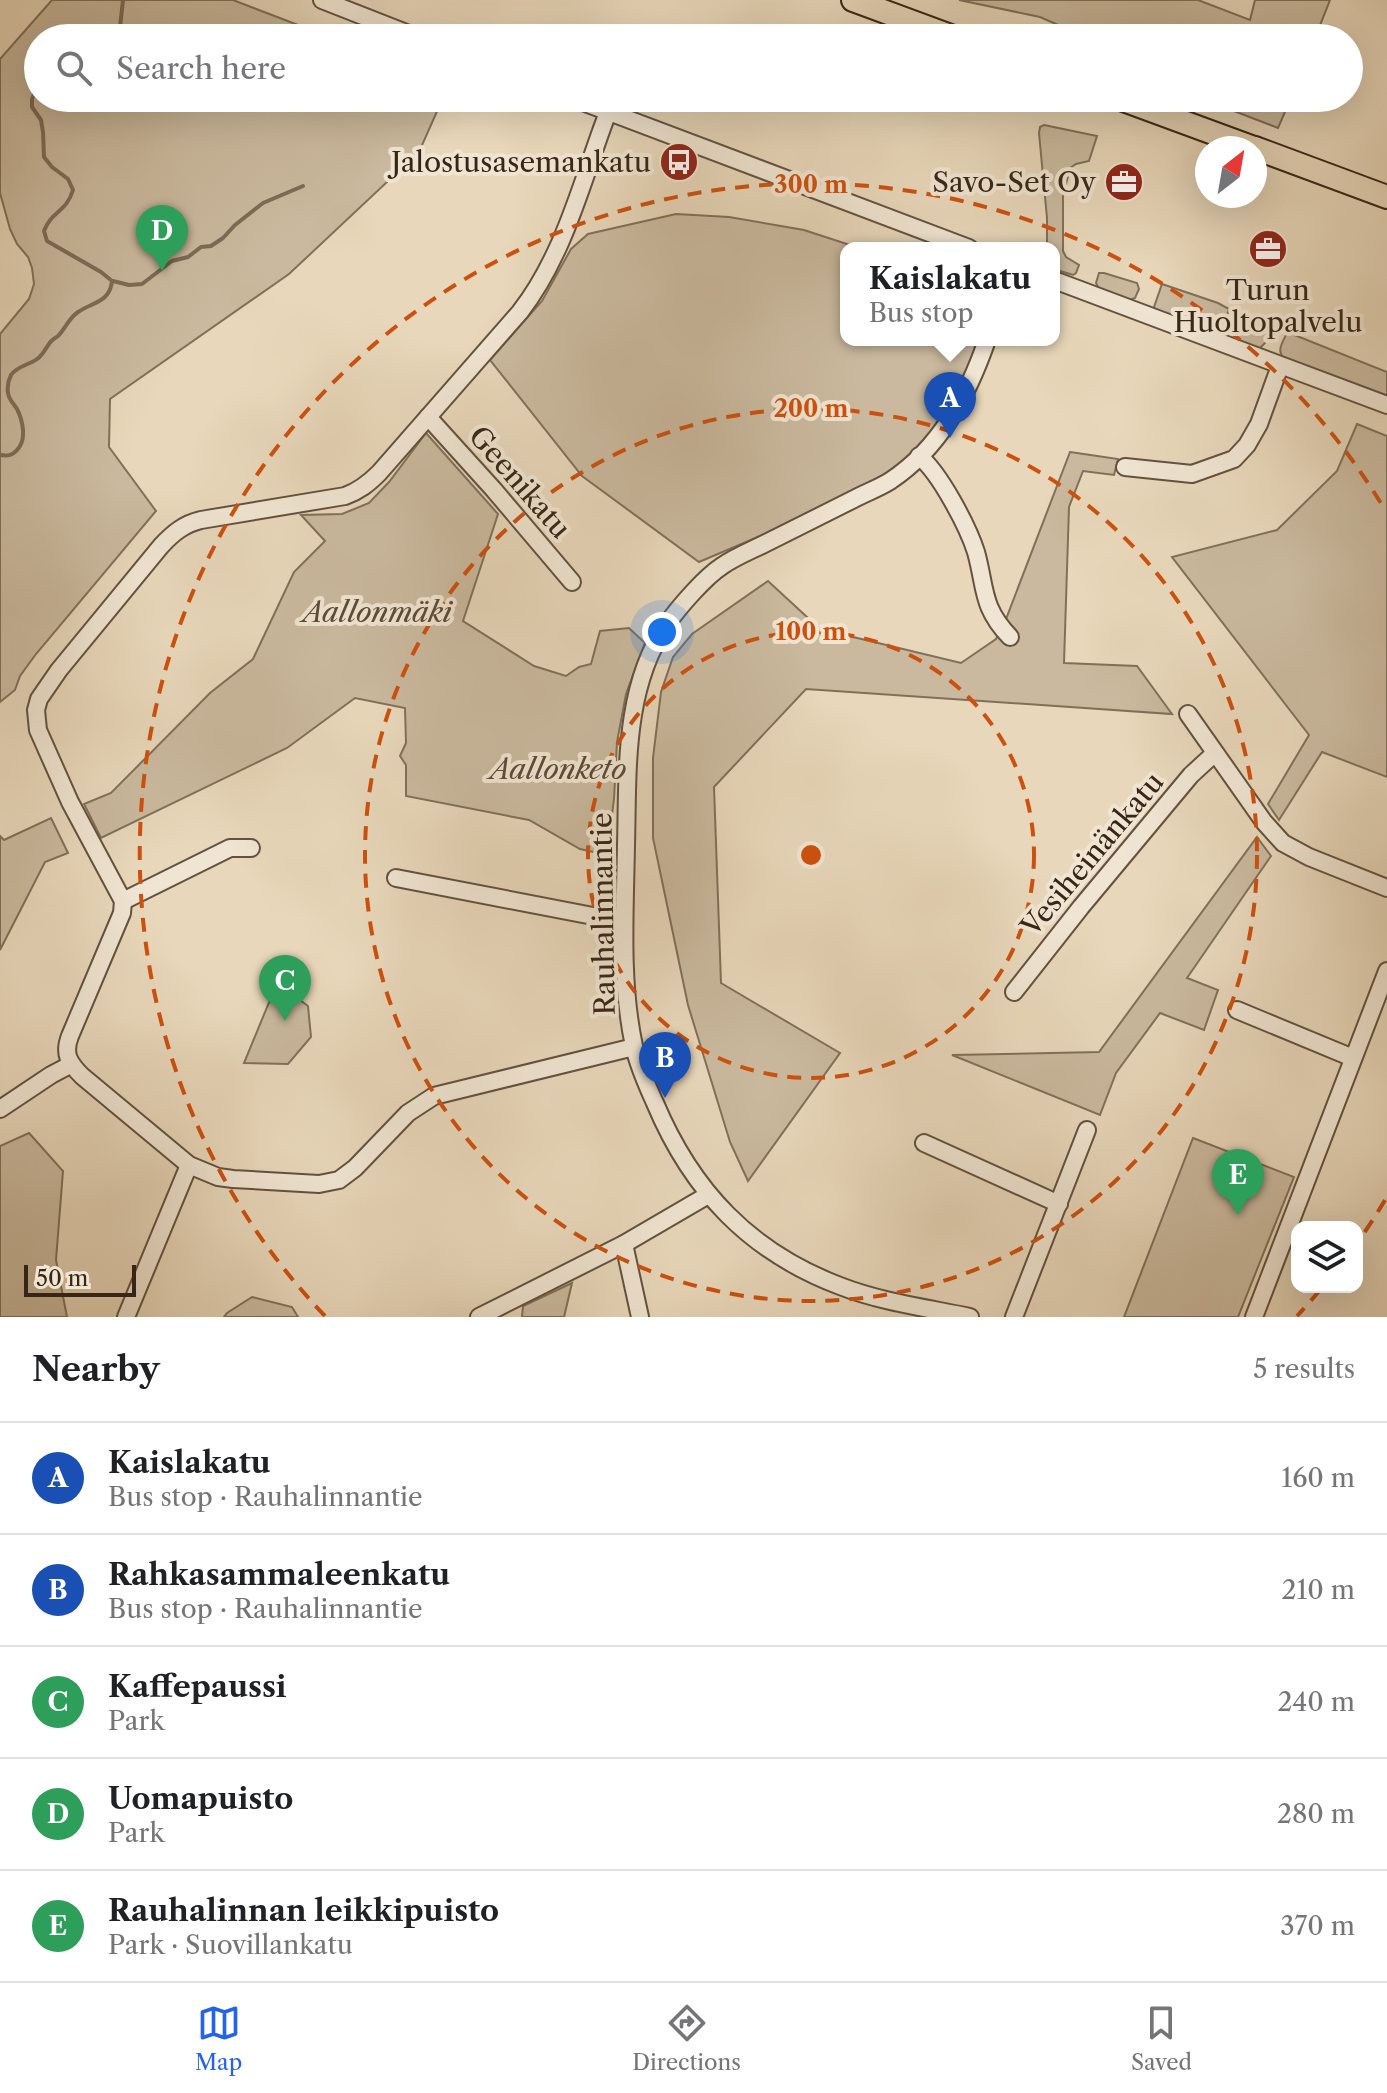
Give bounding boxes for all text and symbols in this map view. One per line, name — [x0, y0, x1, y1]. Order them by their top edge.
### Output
search box — [24, 24, 1363, 112]
icon: search — [52, 46, 96, 90]
text: Search here — [116, 50, 286, 87]
north arrow — [1195, 136, 1267, 208]
bus stop icon: Jalostusasemankatu — [658, 141, 700, 183]
place label: Jalostusasemankatu — [387, 145, 651, 179]
office icon: Savo-Set Oy — [1103, 161, 1145, 203]
place label: Savo-Set Oy — [932, 165, 1096, 199]
text: 300 m — [774, 170, 848, 199]
pin: D — [136, 205, 188, 271]
office icon: Turun Huoltopalvelu — [1247, 228, 1289, 270]
popup — [840, 242, 1060, 346]
text: Kaislakatu — [869, 260, 1031, 297]
place label: Turun Huoltopalvelu — [1173, 273, 1363, 339]
text: Bus stop — [869, 297, 973, 329]
pin: A — [924, 372, 976, 438]
text: 200 m — [774, 394, 848, 423]
street label: Geenikatu — [462, 419, 578, 545]
park label: Aallonmäki — [298, 595, 454, 629]
your location — [642, 612, 682, 652]
text: 100 m — [775, 617, 847, 646]
park label: Aallonketo — [485, 752, 627, 786]
street label: Vesiheinänkatu — [1013, 765, 1170, 944]
street label: Rauhalinnantie — [584, 812, 622, 1016]
centre of rings — [797, 841, 825, 869]
pin: C — [259, 955, 311, 1021]
pin: B — [639, 1032, 691, 1098]
pin: E — [1212, 1149, 1264, 1215]
map controls — [1291, 1221, 1363, 1293]
button: layers — [1291, 1221, 1363, 1293]
scale bar — [24, 1261, 136, 1297]
text: 50 m — [36, 1265, 88, 1292]
text: Nearby — [32, 1348, 160, 1390]
text: 5 results — [1253, 1353, 1355, 1385]
text: Kaislakatu — [108, 1444, 271, 1481]
text: A — [48, 1462, 68, 1494]
text: 160 m — [1281, 1462, 1355, 1494]
text: Bus stop · Rauhalinnantie — [108, 1481, 423, 1513]
text: Rahkasammaleenkatu — [108, 1556, 450, 1593]
text: B — [48, 1574, 68, 1606]
text: 210 m — [1282, 1574, 1355, 1606]
text: Bus stop · Rauhalinnantie — [108, 1593, 423, 1625]
text: Kaffepaussi — [108, 1668, 287, 1705]
text: C — [48, 1686, 68, 1718]
text: 240 m — [1277, 1686, 1355, 1718]
text: Park — [108, 1705, 165, 1737]
text: Uomapuisto — [108, 1780, 293, 1817]
text: D — [47, 1798, 69, 1830]
text: 280 m — [1277, 1798, 1355, 1830]
text: Park — [108, 1817, 165, 1849]
text: Rauhalinnan leikkipuisto — [108, 1892, 499, 1929]
text: E — [49, 1910, 67, 1942]
text: 370 m — [1280, 1910, 1355, 1942]
text: Park · Suovillankatu — [108, 1929, 353, 1961]
tab: Map — [195, 2001, 242, 2076]
tab: Directions — [632, 2001, 741, 2076]
tab: Saved — [1131, 2001, 1192, 2076]

